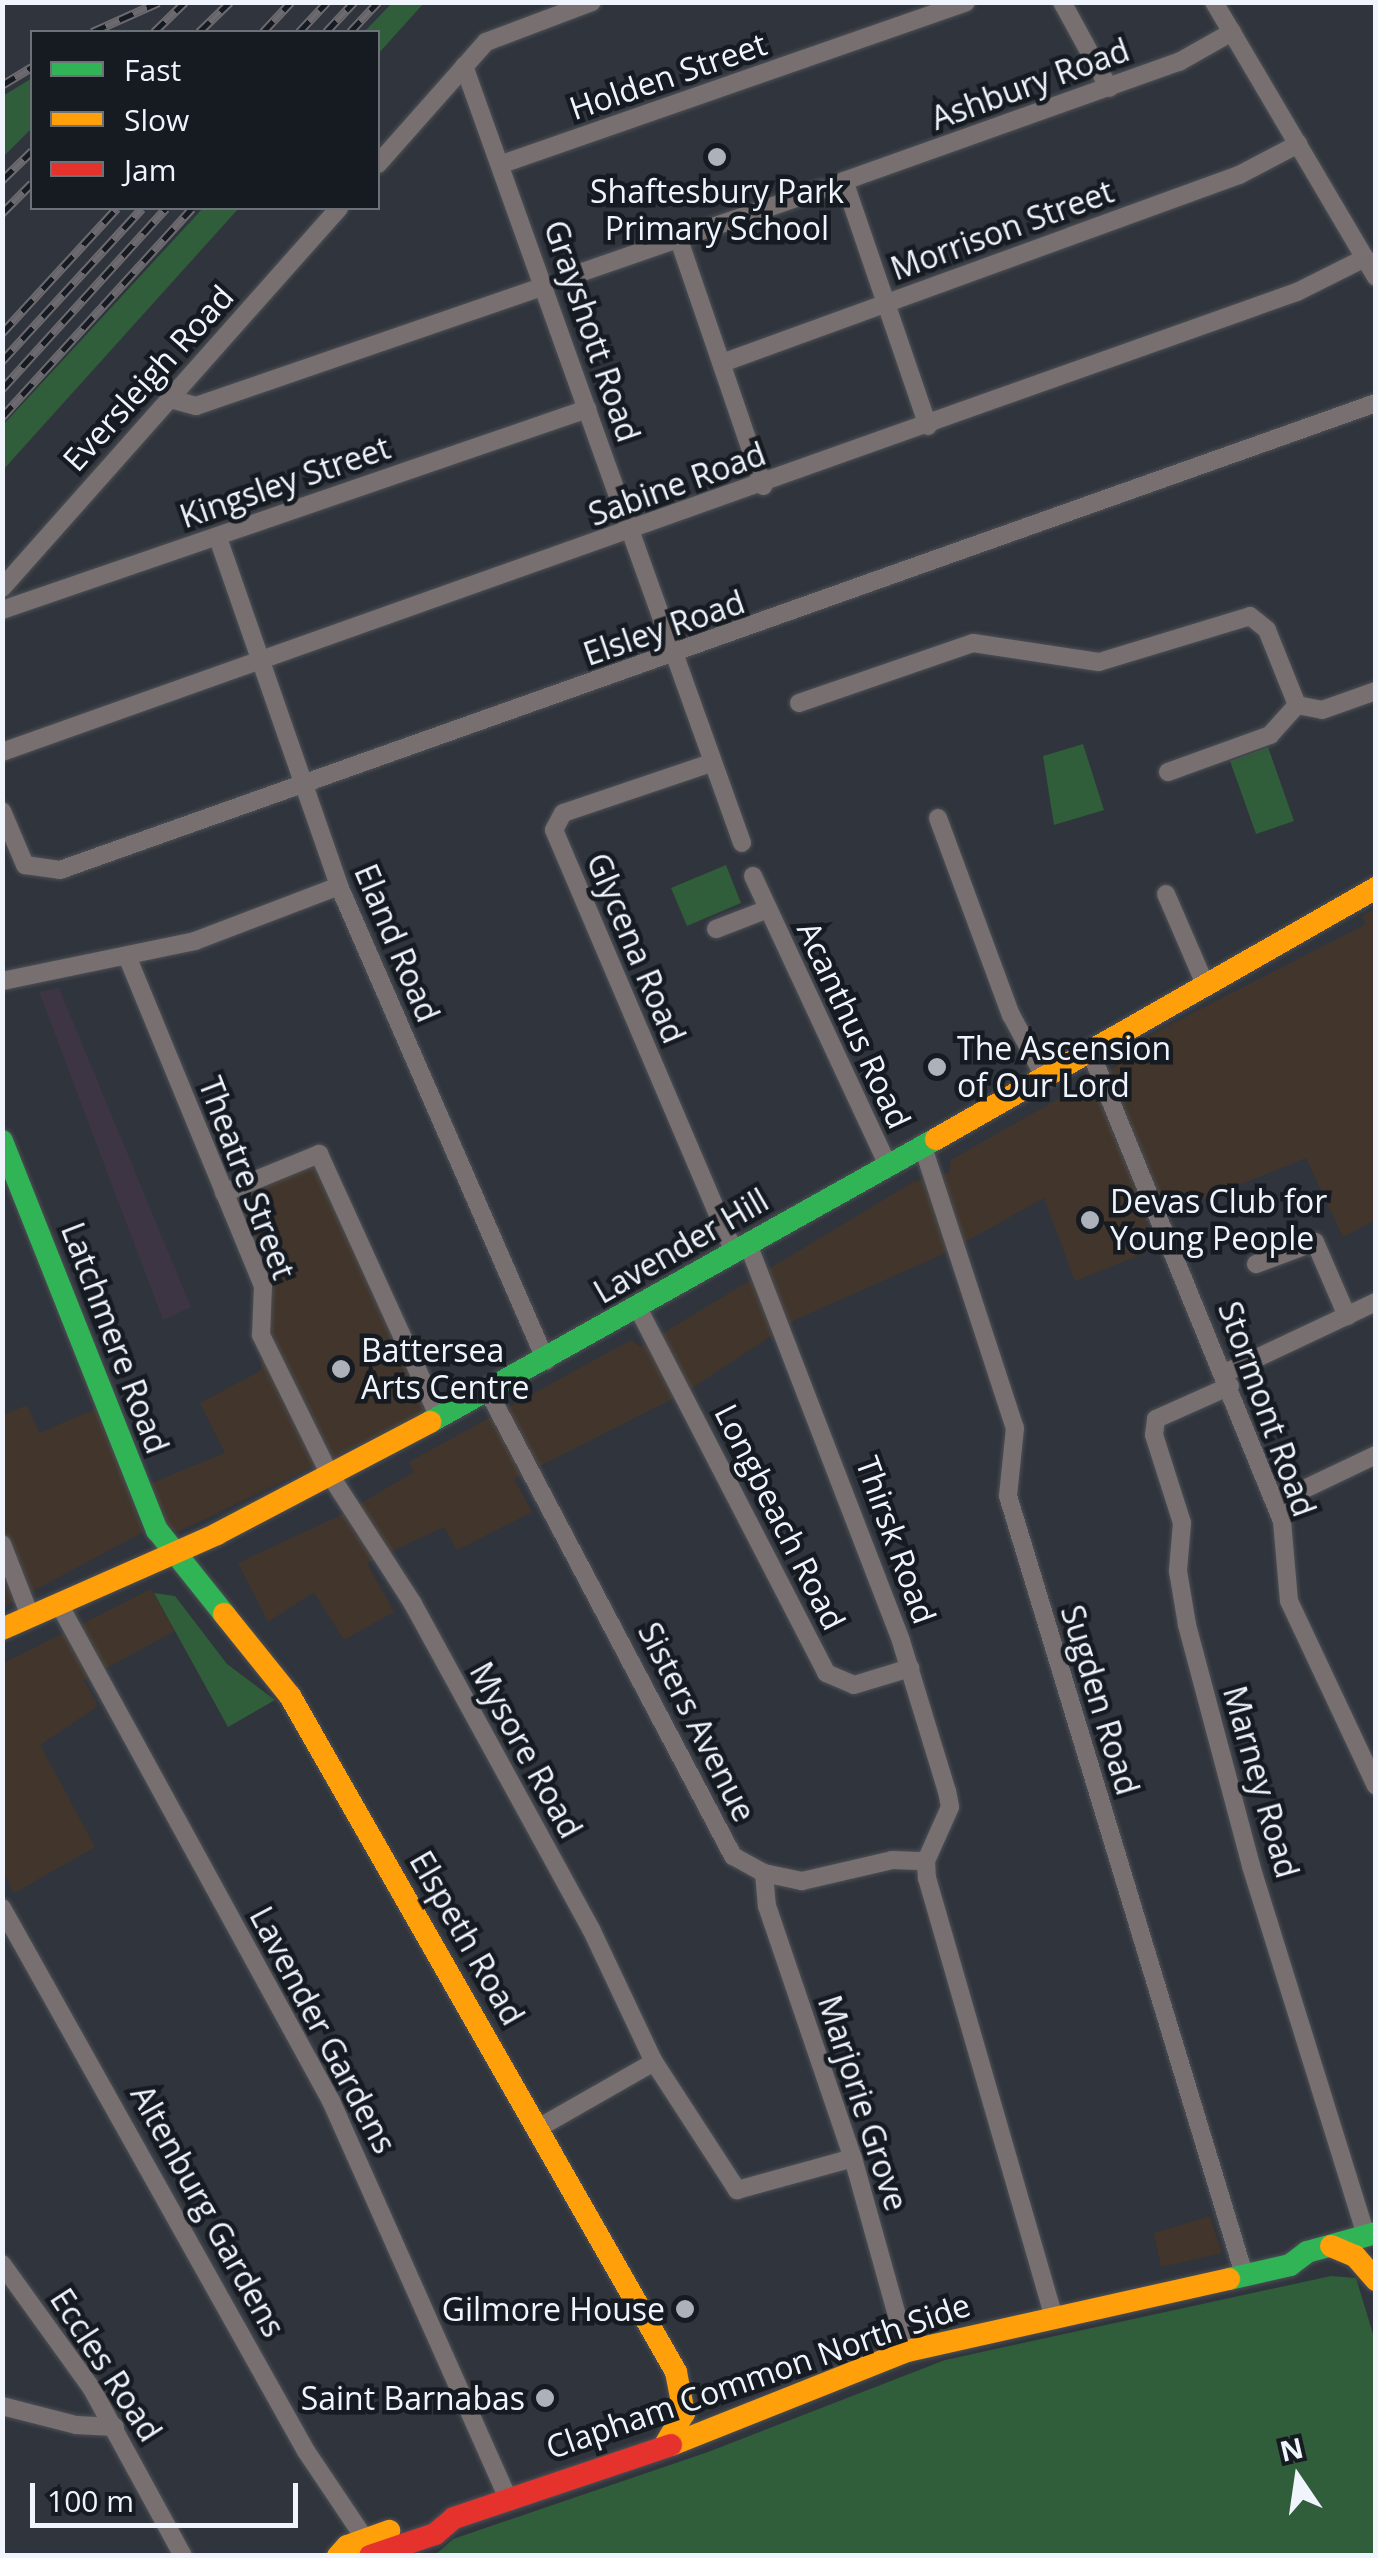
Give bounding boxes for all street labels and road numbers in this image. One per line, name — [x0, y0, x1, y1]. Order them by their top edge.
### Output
street label: Holden Street — [564, 24, 772, 128]
street label: Ashbury Road — [926, 30, 1134, 138]
street label: Morrison Street — [885, 172, 1119, 288]
street label: Grayshott Road — [536, 215, 648, 447]
street label: Eversleigh Road — [55, 278, 241, 478]
street label: Kingsley Street — [175, 428, 395, 536]
street label: Sabine Road — [583, 434, 771, 534]
street label: Elsley Road — [578, 583, 750, 673]
street label: Glycena Road — [579, 847, 693, 1049]
street label: Eland Road — [347, 858, 447, 1028]
street label: Acanthus Road — [789, 916, 919, 1134]
street label: Theatre Street — [191, 1072, 303, 1284]
street label: Lavender Hill — [587, 1181, 775, 1311]
street label: Latchmere Road — [53, 1217, 177, 1459]
street label: Stormont Road — [1210, 1296, 1324, 1522]
street label: Longbeach Road — [707, 1398, 853, 1636]
street label: Thirsk Road — [848, 1451, 944, 1629]
street label: Sugden Road — [1053, 1600, 1147, 1800]
street label: Sisters Avenue — [630, 1616, 764, 1828]
street label: Mysore Road — [462, 1655, 590, 1845]
street label: Marney Road — [1215, 1682, 1307, 1882]
street label: Elspeth Road — [402, 1844, 532, 2032]
street label: Lavender Gardens — [242, 1900, 404, 2160]
street label: Marjorie Grove — [810, 1991, 916, 2215]
street label: Altenburg Gardens — [123, 2078, 293, 2344]
street label: Eccles Road — [42, 2281, 170, 2449]
street label: Clapham Common North Side — [541, 2285, 975, 2467]

